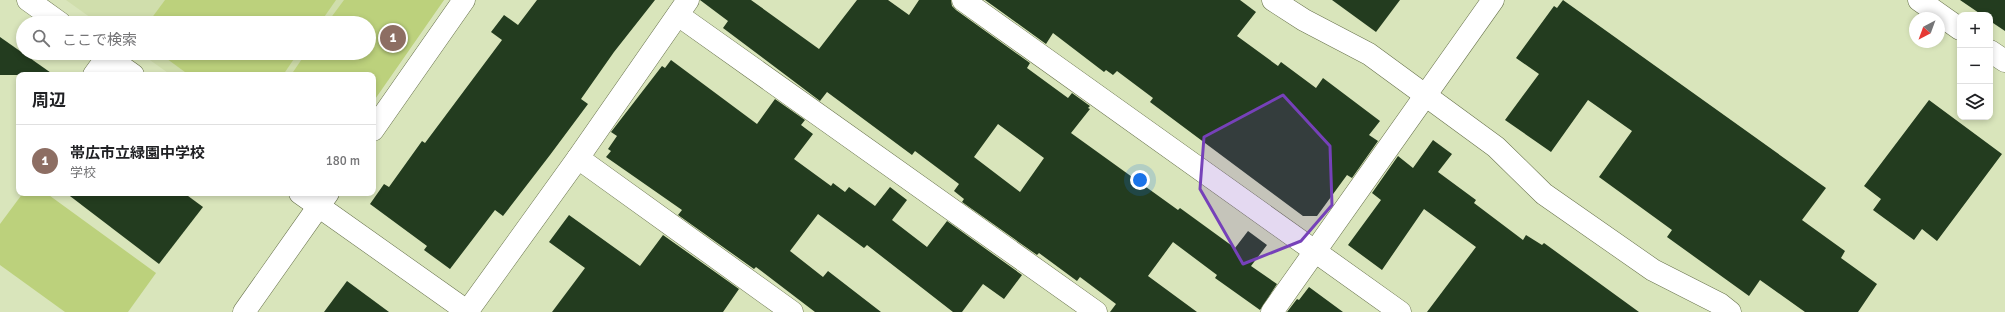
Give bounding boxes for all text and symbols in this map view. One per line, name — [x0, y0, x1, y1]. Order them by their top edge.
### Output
north arrow — [1909, 12, 1945, 48]
map controls — [1957, 12, 1993, 120]
button: + — [1957, 12, 1993, 48]
search box — [16, 16, 376, 60]
pin: 1 — [380, 23, 406, 53]
icon: search — [30, 27, 52, 49]
text: ここで検索 — [62, 31, 137, 49]
button: − — [1957, 48, 1993, 84]
button: layers — [1957, 84, 1993, 120]
text: 周辺 — [32, 90, 66, 111]
text: 帯広市立緑園中学校 — [70, 144, 205, 162]
text: 1 — [41, 153, 49, 169]
text: 180 m — [326, 153, 360, 169]
text: 学校 — [70, 165, 96, 181]
your location — [1130, 170, 1150, 190]

